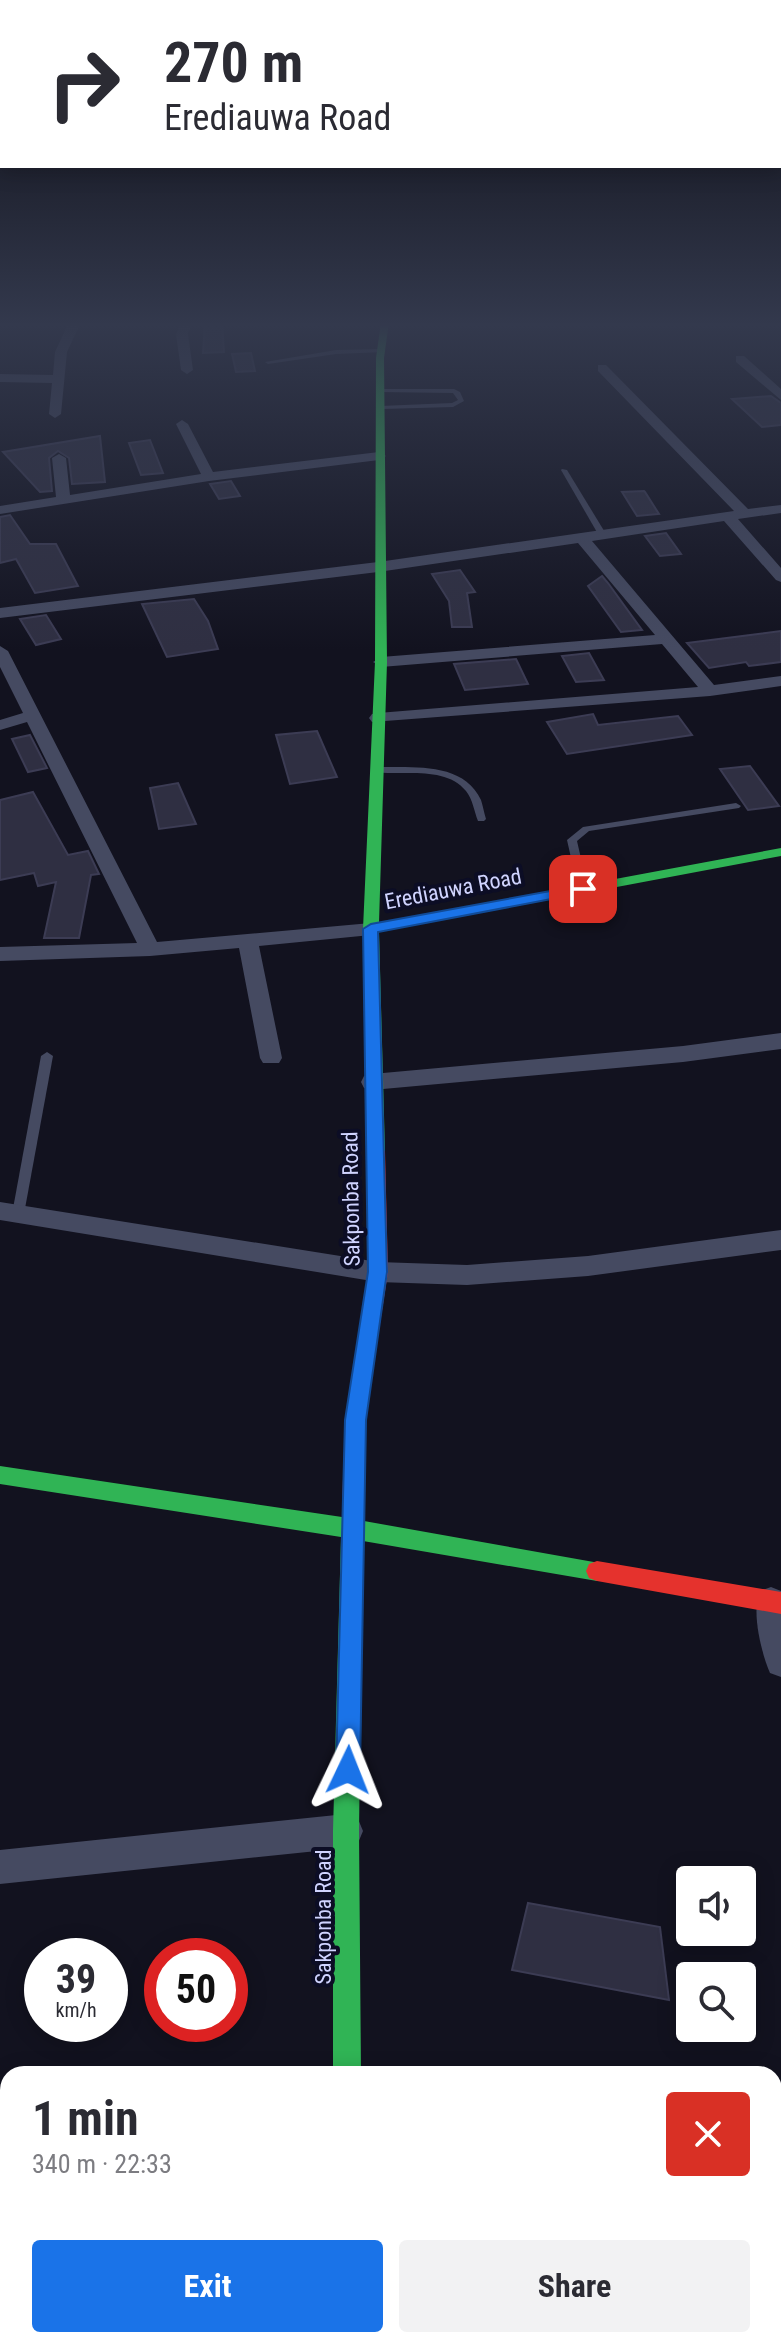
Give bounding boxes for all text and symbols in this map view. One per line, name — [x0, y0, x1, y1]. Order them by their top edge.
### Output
text: 270 m — [164, 30, 303, 96]
icon: right — [32, 32, 136, 136]
text: Erediauwa Road — [164, 97, 391, 139]
pin — [549, 855, 617, 923]
street label: Erediauwa Road — [382, 863, 524, 915]
icon: arrive — [561, 867, 605, 911]
street label: Sakponba Road — [337, 1131, 365, 1267]
position arrow — [306, 1728, 390, 1812]
street label: Sakponba Road — [311, 1849, 336, 1985]
map controls — [676, 1866, 756, 2042]
button: sound — [676, 1866, 756, 1946]
speed limit sign: 50 — [144, 1938, 248, 2042]
text: 39 — [56, 1956, 96, 2003]
button: search — [676, 1962, 756, 2042]
text: km/h — [55, 1998, 97, 2022]
text: 1 min — [32, 2090, 139, 2147]
button: close — [666, 2092, 750, 2176]
text: 340 m · 22:33 — [32, 2149, 172, 2179]
button: Exit — [32, 2240, 383, 2332]
button: Share — [399, 2240, 750, 2332]

